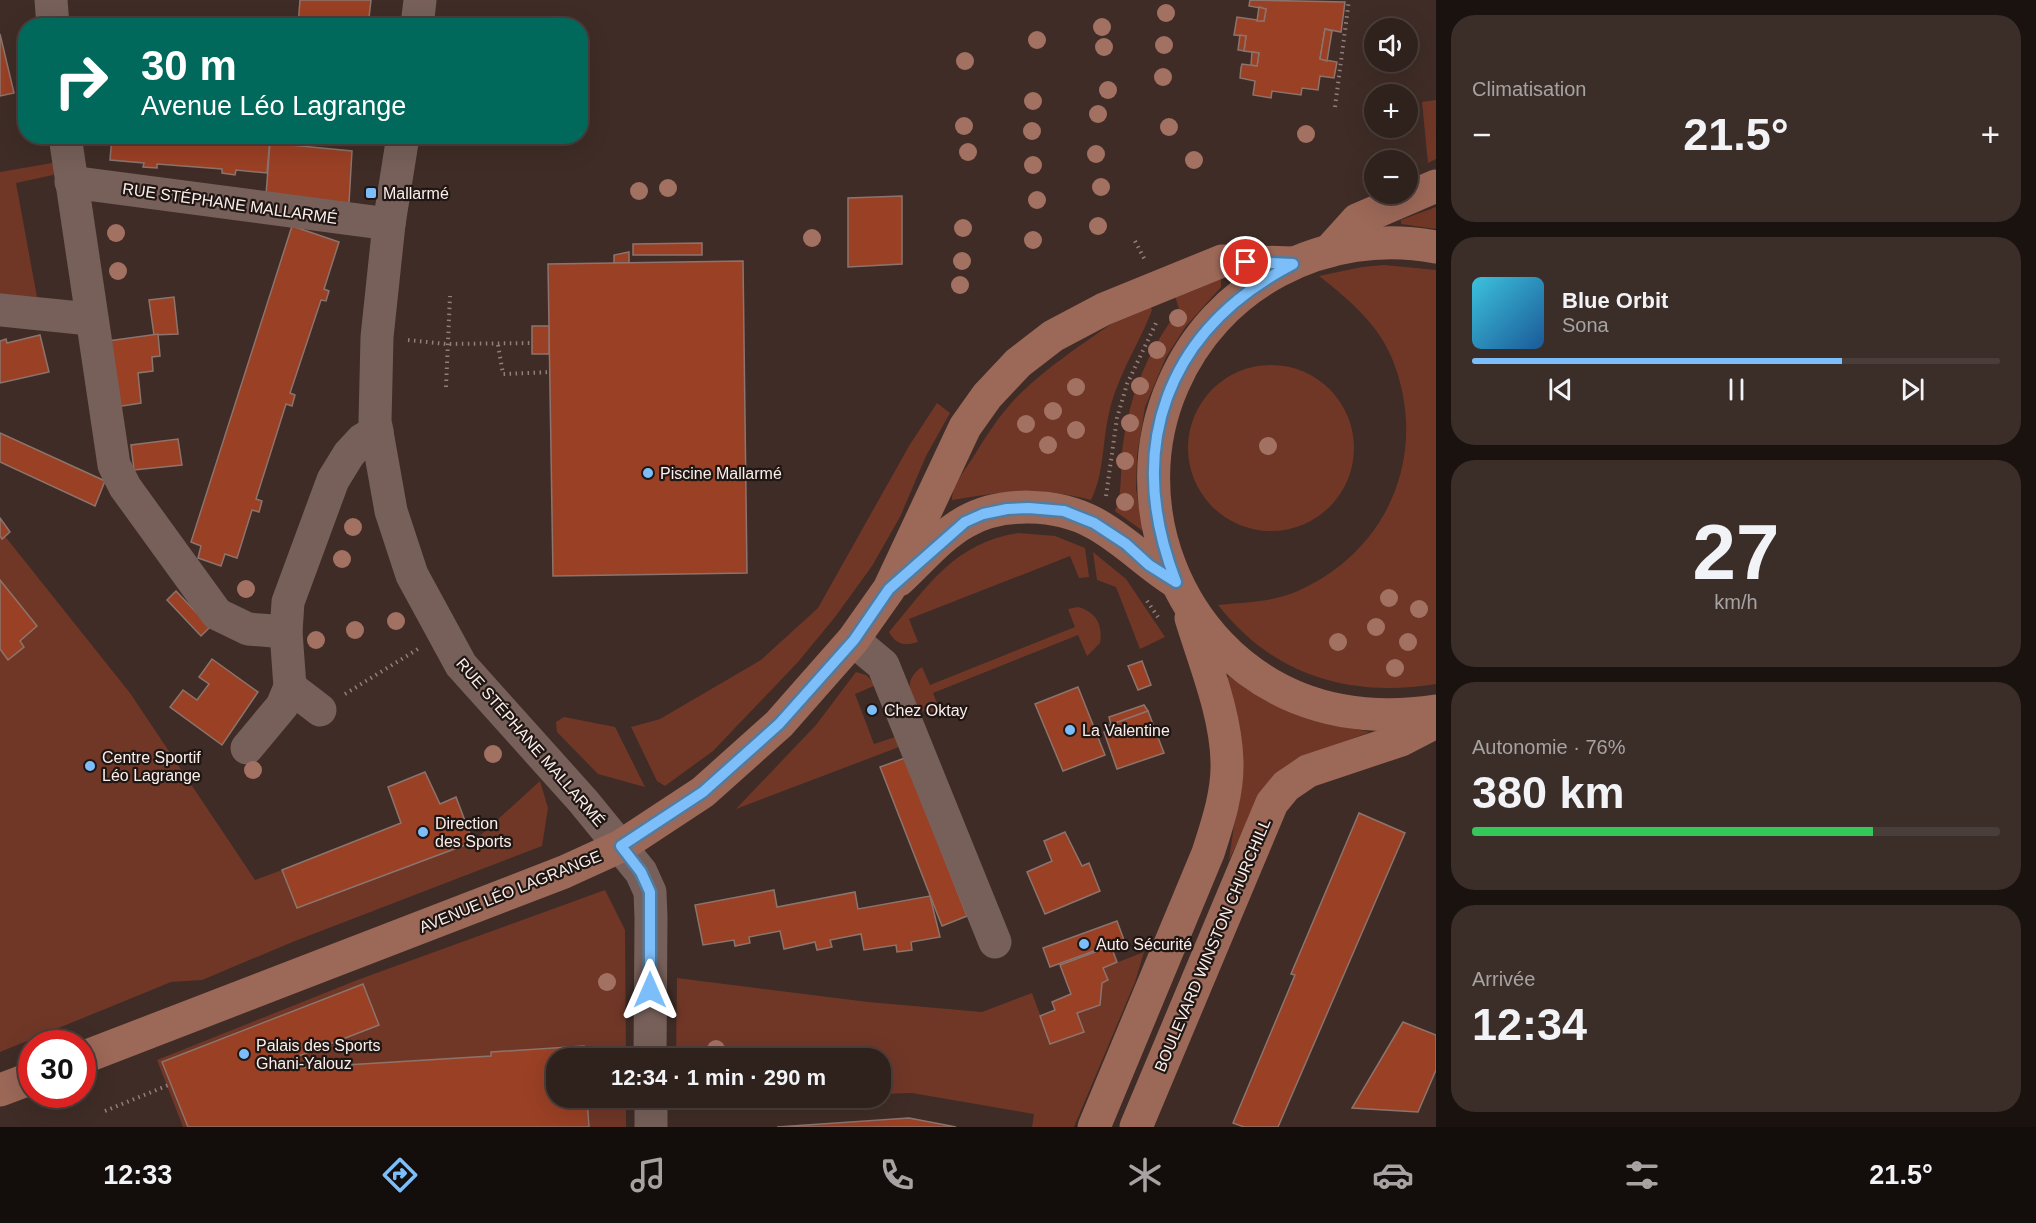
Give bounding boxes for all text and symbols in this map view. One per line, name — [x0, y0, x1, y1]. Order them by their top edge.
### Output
map controls — [1364, 18, 1418, 204]
button: sound — [1364, 18, 1418, 72]
icon: right — [42, 42, 120, 120]
text: 30 m — [141, 42, 237, 89]
text: Climatisation — [1472, 78, 1586, 100]
button: + — [1364, 84, 1418, 138]
text: Avenue Léo Lagrange — [141, 91, 406, 121]
text: 21.5° — [1683, 109, 1789, 160]
text: − — [1472, 116, 1491, 153]
text: + — [1981, 116, 2000, 153]
button: − — [1364, 150, 1418, 204]
street label: RUE STÉPHANE MALLARMÉ — [121, 179, 339, 227]
place label: Mallarmé — [383, 185, 449, 202]
marker: Mallarmé — [364, 186, 378, 200]
pin — [1220, 236, 1271, 287]
icon: arrive — [1229, 245, 1262, 278]
text: Blue Orbit — [1562, 288, 1668, 313]
text: Sona — [1562, 314, 1609, 336]
icon: previous — [1544, 373, 1577, 406]
icon: pause — [1720, 373, 1753, 406]
icon: next — [1896, 373, 1929, 406]
place label: Piscine Mallarmé — [660, 465, 782, 482]
marker: Piscine Mallarmé — [641, 466, 655, 480]
text: 27 — [1693, 508, 1779, 596]
text: km/h — [1714, 591, 1758, 613]
street label: RUE STÉPHANE MALLARMÉ — [453, 654, 609, 830]
place label: Chez Oktay — [884, 702, 968, 719]
marker: Chez Oktay — [865, 703, 879, 717]
place label: La Valentine — [1082, 722, 1170, 739]
marker: La Valentine — [1063, 723, 1077, 737]
text: Autonomie · 76% — [1472, 736, 1625, 758]
place label: Centre Sportif Léo Lagrange — [102, 749, 201, 784]
marker: Centre Sportif Léo Lagrange — [83, 759, 97, 773]
text: 380 km — [1472, 767, 1625, 818]
place label: Direction des Sports — [435, 815, 511, 850]
street label: BOULEVARD WINSTON CHURCHILL — [1151, 816, 1274, 1074]
marker: Direction des Sports — [416, 825, 430, 839]
street label: AVENUE LÉO LAGRANGE — [416, 846, 604, 936]
place label: Auto Sécurité — [1096, 936, 1192, 953]
marker: Auto Sécurité — [1077, 937, 1091, 951]
position arrow — [618, 958, 682, 1022]
text: Arrivée — [1472, 968, 1535, 990]
text: 12:34 — [1472, 999, 1587, 1050]
speed limit sign: 30 — [18, 1030, 96, 1108]
place label: Palais des Sports Ghani-Yalouz — [256, 1037, 381, 1072]
marker: Palais des Sports Ghani-Yalouz — [237, 1047, 251, 1061]
text: 12:34 · 1 min · 290 m — [611, 1065, 826, 1090]
icon: directions — [379, 1154, 421, 1196]
icon: music — [627, 1154, 669, 1196]
icon: phone — [876, 1154, 918, 1196]
icon: climate — [1124, 1154, 1166, 1196]
icon: car — [1372, 1154, 1414, 1196]
icon: filters — [1621, 1154, 1663, 1196]
text: 12:33 — [103, 1160, 172, 1190]
text: 21.5° — [1869, 1160, 1933, 1190]

